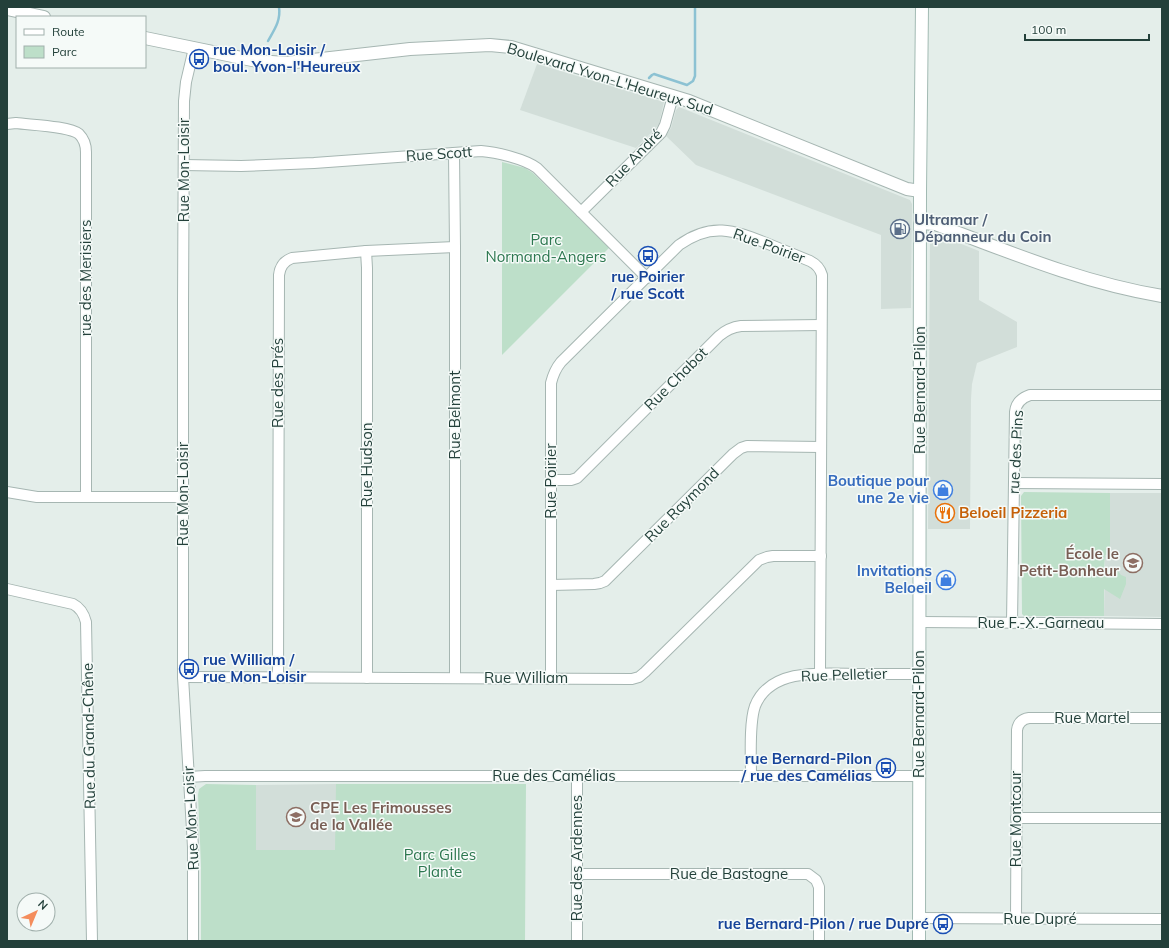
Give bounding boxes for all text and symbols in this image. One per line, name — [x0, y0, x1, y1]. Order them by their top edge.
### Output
legend — [16, 16, 146, 68]
scale bar — [1025, 16, 1149, 42]
text: 100 m — [1031, 22, 1066, 37]
text: Route — [52, 24, 85, 39]
street label: Boulevard Yvon-L'Heureux Sud — [505, 38, 716, 119]
place label: rue Mon-Loisir / boul. Yvon-l'Heureux — [213, 40, 361, 76]
text: Parc — [52, 44, 77, 59]
bus stop icon: rue Mon-Loisir / boul. Yvon-l'Heureux — [188, 48, 210, 70]
street label: Rue Mon-Loisir — [174, 117, 193, 222]
street label: Rue André — [601, 125, 666, 191]
street label: Rue Scott — [405, 142, 473, 165]
place label: Ultramar / Dépanneur du Coin — [914, 210, 1051, 246]
fuel station icon: Ultramar / Dépanneur du Coin — [889, 218, 911, 240]
street label: rue des Merisiers — [76, 220, 95, 336]
street label: Rue Poirier — [731, 224, 808, 268]
park label: Parc Normand-Angers — [485, 230, 607, 266]
bus stop icon: rue Poirier / rue Scott — [637, 245, 659, 267]
place label: rue Poirier / rue Scott — [611, 267, 685, 303]
street label: Rue Bernard-Pilon — [910, 326, 929, 454]
street label: Rue des Prés — [268, 338, 287, 428]
street label: Rue Chabot — [640, 343, 711, 414]
street label: Rue Belmont — [445, 371, 464, 459]
street label: rue des Pins — [1004, 409, 1027, 495]
street label: Rue Hudson — [357, 422, 376, 508]
street label: Rue Mon-Loisir — [173, 441, 192, 546]
street label: Rue Poirier — [541, 443, 560, 519]
street label: Rue Raymond — [640, 463, 723, 546]
place label: Boutique pour une 2e vie — [828, 471, 929, 507]
shop icon: Boutique pour une 2e vie — [932, 479, 954, 501]
restaurant icon: Beloeil Pizzeria — [934, 502, 956, 524]
place label: Beloeil Pizzeria — [959, 503, 1067, 522]
place label: École le Petit-Bonheur — [1019, 544, 1119, 580]
school or university icon: École le Petit-Bonheur — [1122, 552, 1144, 574]
place label: Invitations Beloeil — [857, 561, 932, 597]
shop icon: Invitations Beloeil — [935, 569, 957, 591]
street label: Rue F.-X.-Garneau — [977, 613, 1105, 632]
place label: rue William / rue Mon-Loisir — [203, 650, 306, 686]
street label: Rue Bernard-Pilon — [909, 650, 928, 778]
bus stop icon: rue William / rue Mon-Loisir — [178, 658, 200, 680]
street label: Rue du Grand-Chêne — [78, 663, 99, 809]
street label: Rue Pelletier — [800, 663, 888, 686]
street label: Rue William — [484, 668, 568, 687]
street label: Rue Martel — [1054, 708, 1130, 727]
place label: rue Bernard-Pilon / rue des Camélias — [740, 749, 872, 785]
bus stop icon: rue Bernard-Pilon / rue des Camélias — [875, 757, 897, 779]
street label: Rue Mon-Loisir — [178, 765, 203, 871]
street label: Rue des Camélias — [492, 766, 616, 785]
street label: Rue Montcour — [1006, 770, 1025, 867]
street label: Rue des Ardennes — [567, 795, 586, 921]
place label: CPE Les Frimousses de la Vallée — [310, 798, 452, 834]
school or university icon: CPE Les Frimousses de la Vallée — [285, 806, 307, 828]
park label: Parc Gilles Plante — [404, 845, 476, 881]
street label: Rue de Bastogne — [670, 864, 788, 883]
north arrow — [16, 892, 56, 932]
text: N — [35, 897, 51, 913]
street label: Rue Dupré — [1003, 909, 1077, 928]
bus stop icon: rue Bernard-Pilon / rue Dupré — [932, 913, 954, 935]
place label: rue Bernard-Pilon / rue Dupré — [718, 914, 929, 933]

